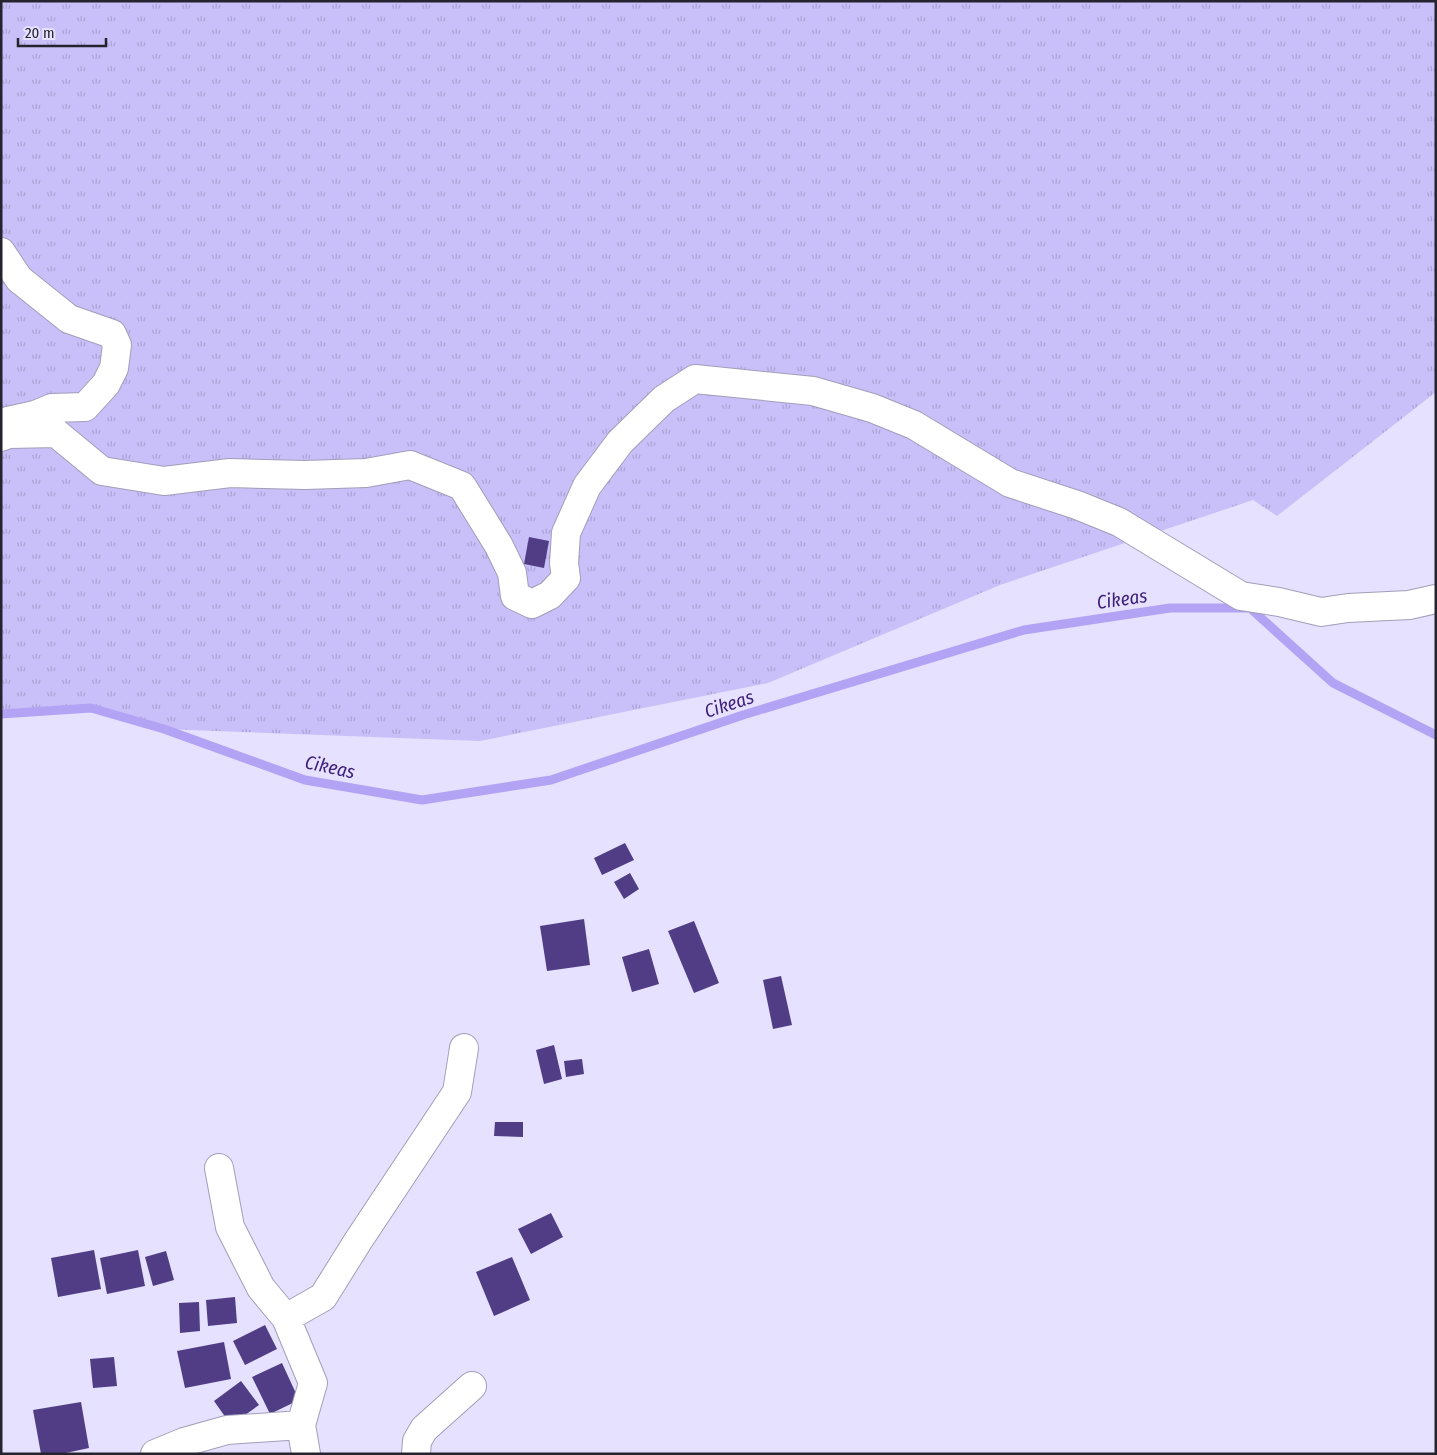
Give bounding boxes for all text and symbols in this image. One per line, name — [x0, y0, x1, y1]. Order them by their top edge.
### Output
scale bar — [18, 15, 105, 47]
text: 20 m — [25, 24, 55, 42]
water label: Cikeas — [1095, 584, 1149, 614]
water label: Cikeas — [701, 685, 757, 723]
water label: Cikeas — [303, 750, 357, 784]

